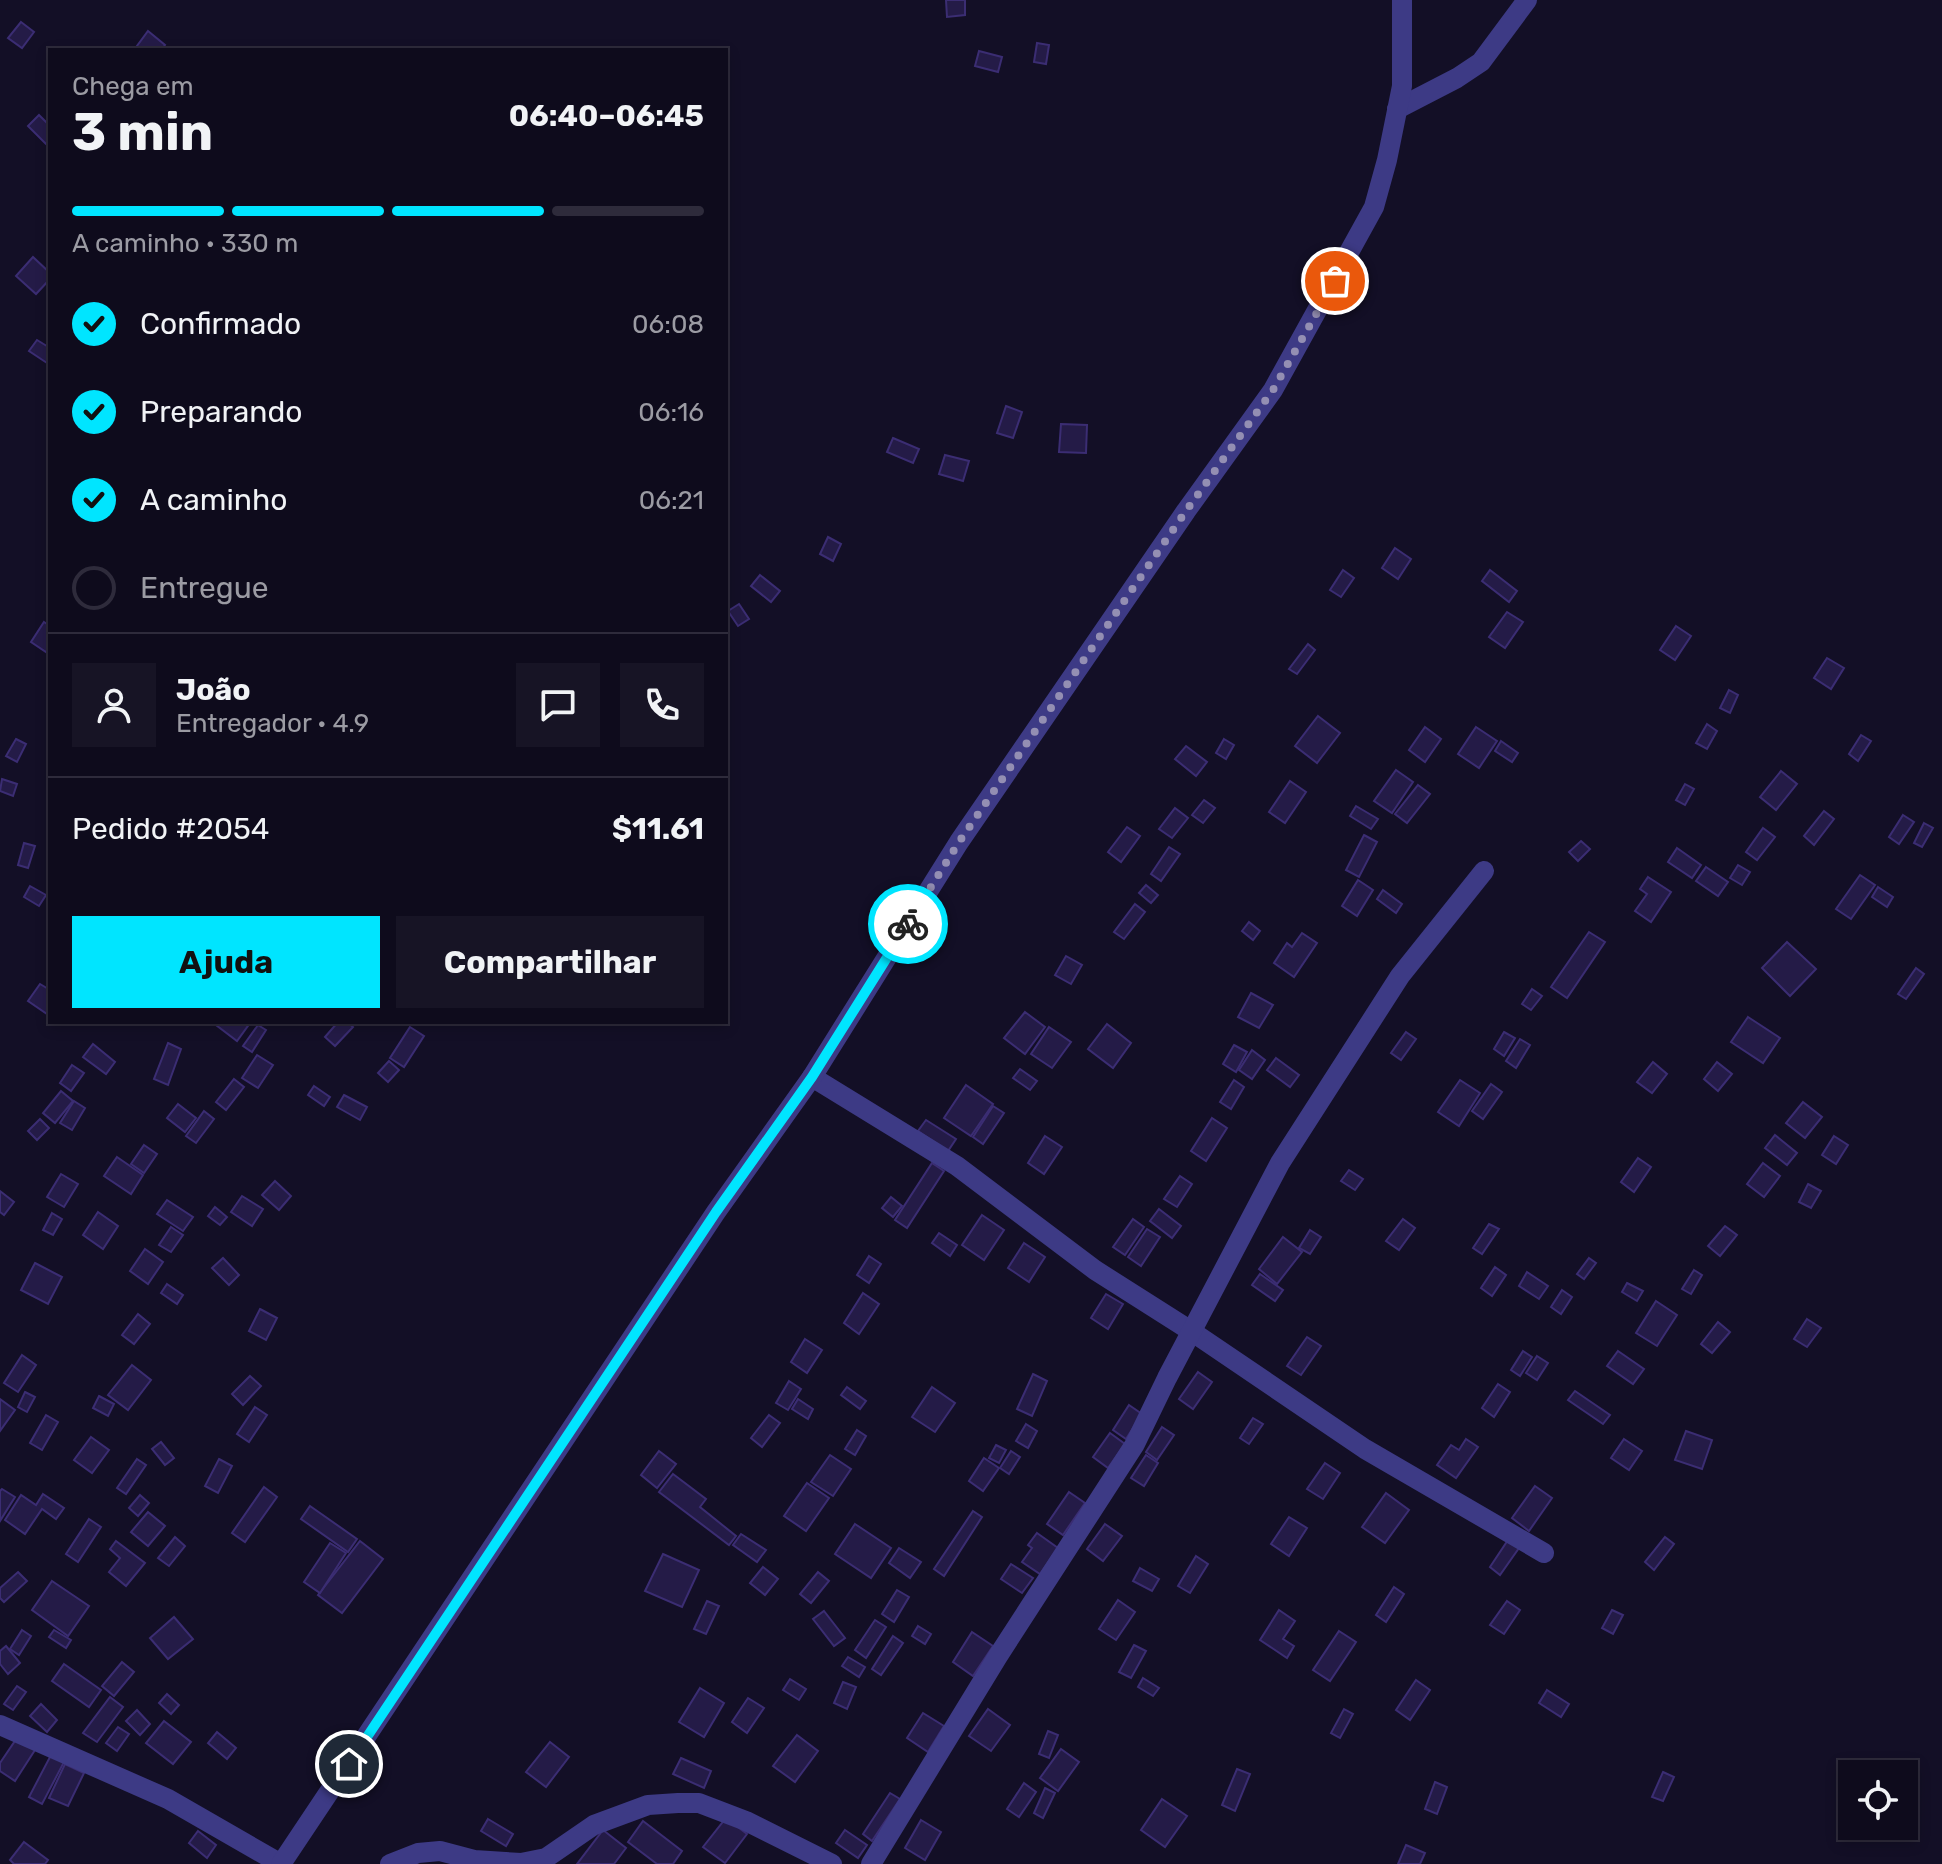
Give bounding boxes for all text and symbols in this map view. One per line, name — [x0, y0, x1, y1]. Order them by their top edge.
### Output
text: Chega em — [72, 71, 194, 102]
text: 06:40–06:45 — [509, 98, 704, 134]
text: 3 min — [72, 101, 213, 163]
text: A caminho · 330 m — [72, 228, 298, 259]
pin — [1301, 247, 1369, 315]
icon: bag — [1313, 259, 1357, 303]
icon: check — [72, 302, 116, 346]
text: Confirmado — [140, 306, 301, 342]
text: 06:08 — [632, 309, 704, 340]
icon: check — [72, 390, 116, 434]
text: Preparando — [140, 394, 303, 430]
text: 06:16 — [638, 397, 704, 428]
icon: check — [72, 478, 116, 522]
text: A caminho — [140, 482, 287, 518]
text: 06:21 — [639, 485, 704, 516]
text: Entregue — [140, 570, 269, 606]
button: person — [72, 663, 156, 747]
button: chat — [516, 663, 600, 747]
button: phone — [620, 663, 704, 747]
text: João — [176, 672, 251, 708]
text: Entregador · 4.9 — [176, 708, 369, 739]
text: Pedido #2054 — [72, 811, 269, 847]
text: $11.61 — [612, 811, 704, 847]
courier — [868, 884, 948, 964]
icon: bike — [886, 902, 930, 946]
button: Ajuda — [72, 916, 380, 1008]
button: Compartilhar — [396, 916, 704, 1008]
pin — [315, 1730, 383, 1798]
icon: home — [327, 1742, 371, 1786]
map controls — [1838, 1760, 1918, 1840]
button: locate — [1838, 1760, 1918, 1840]

